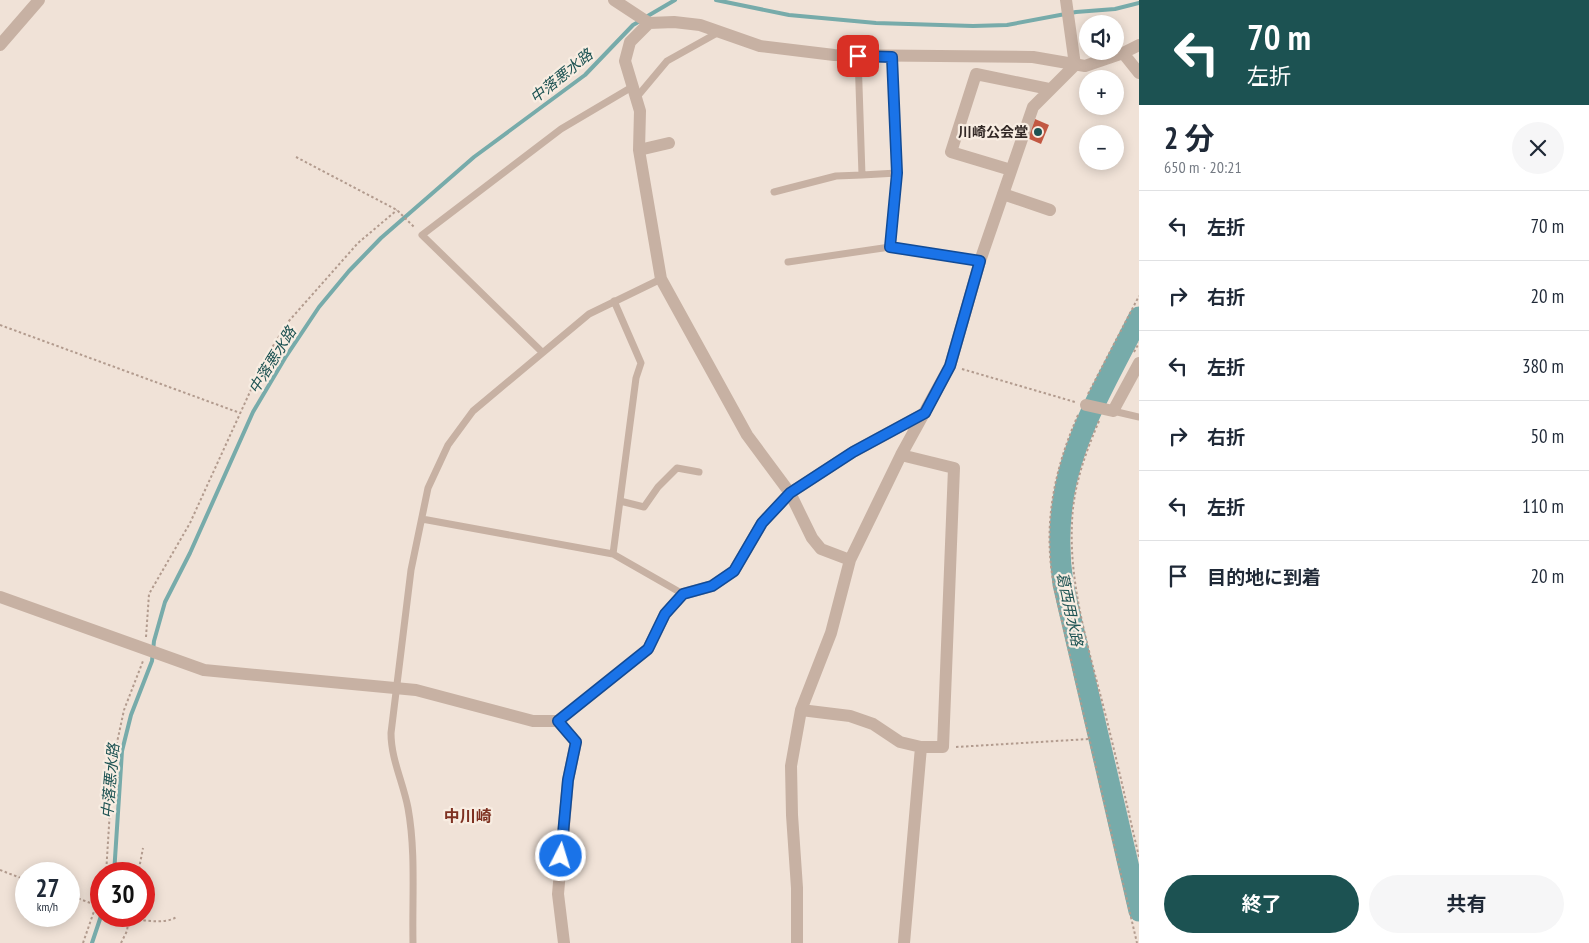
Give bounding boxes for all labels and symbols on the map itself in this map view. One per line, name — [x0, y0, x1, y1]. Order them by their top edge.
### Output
pin — [837, 35, 879, 77]
water label: 中落悪水路 — [526, 44, 598, 107]
place label: 川崎公会堂 — [958, 123, 1028, 141]
marker: 川崎公会堂 — [1032, 126, 1044, 138]
water label: 中落悪水路 — [244, 321, 301, 397]
water label: 葛西用水路 — [1053, 570, 1088, 650]
water label: 中落悪水路 — [97, 741, 123, 819]
district label: 中川崎 — [444, 806, 492, 826]
position arrow — [534, 829, 586, 881]
speed limit sign: 30 — [90, 862, 155, 927]

